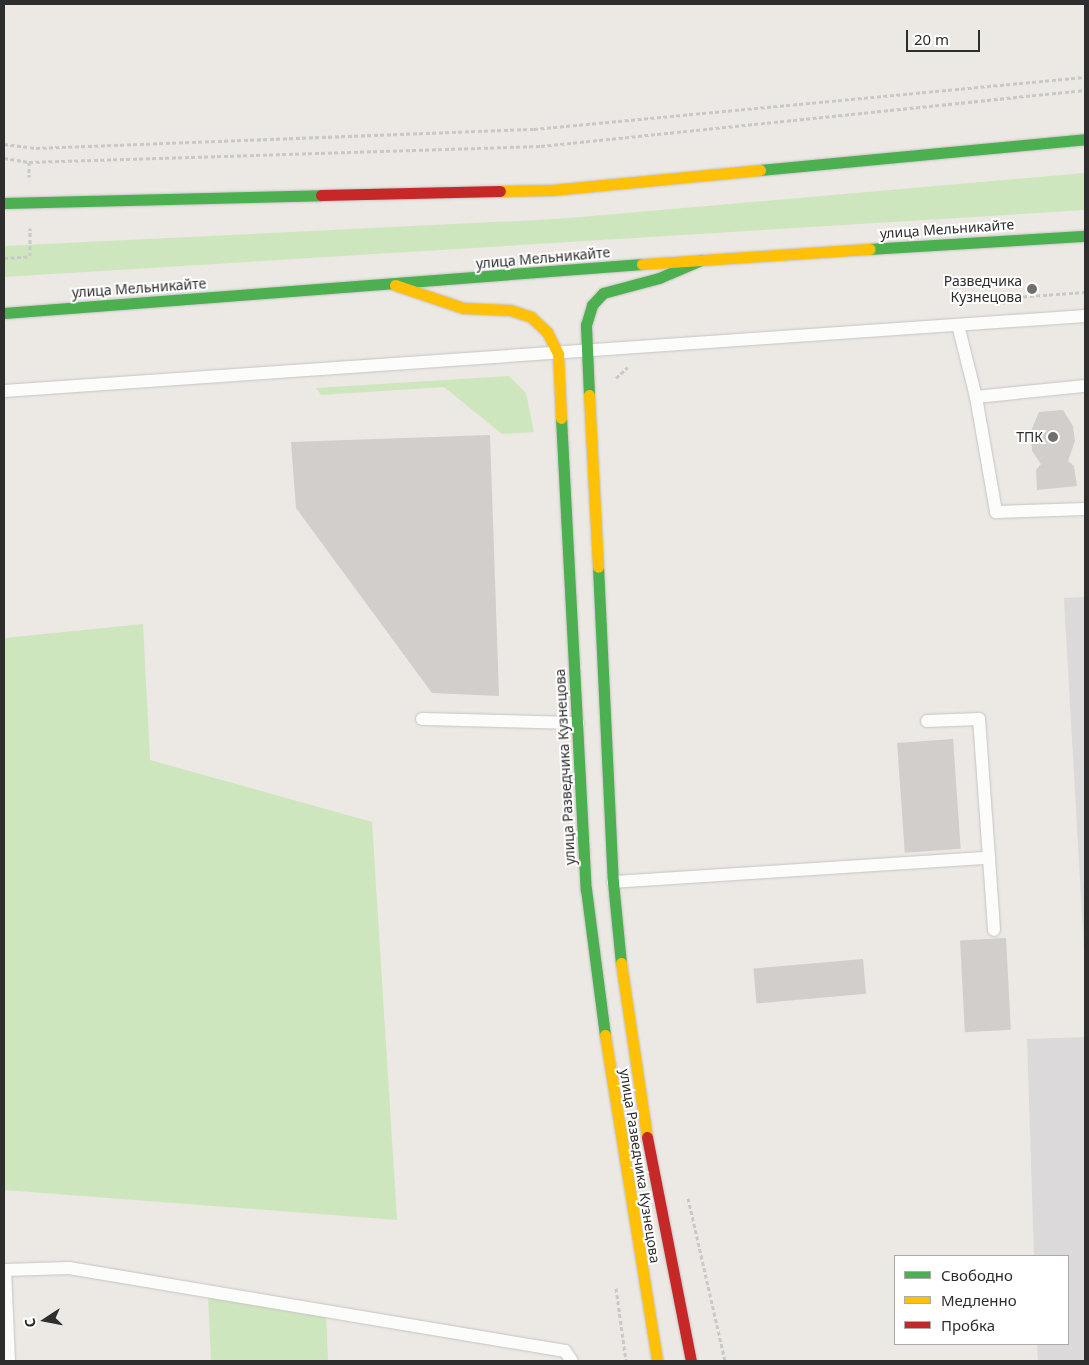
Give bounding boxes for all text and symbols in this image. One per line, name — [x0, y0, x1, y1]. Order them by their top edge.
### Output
scale bar — [909, 20, 983, 52]
text: 20 m — [914, 29, 949, 49]
street label: улица Мельникайте — [879, 216, 1015, 242]
street label: улица Мельникайте — [475, 244, 611, 272]
place label: Разведчика Кузнецова — [944, 273, 1022, 306]
street label: улица Мельникайте — [71, 275, 207, 301]
marker: Разведчика Кузнецова — [1026, 283, 1038, 295]
place label: ТПК — [1016, 429, 1043, 445]
marker: ТПК — [1047, 431, 1059, 443]
street label: улица Разведчика Кузнецова — [551, 668, 579, 866]
street label: улица Разведчика Кузнецова — [616, 1068, 664, 1264]
legend — [894, 1255, 1069, 1345]
text: Свободно — [941, 1265, 1013, 1285]
text: Медленно — [941, 1290, 1017, 1310]
north arrow — [20, 1295, 70, 1345]
text: Пробка — [941, 1315, 995, 1335]
text: С — [20, 1317, 40, 1329]

